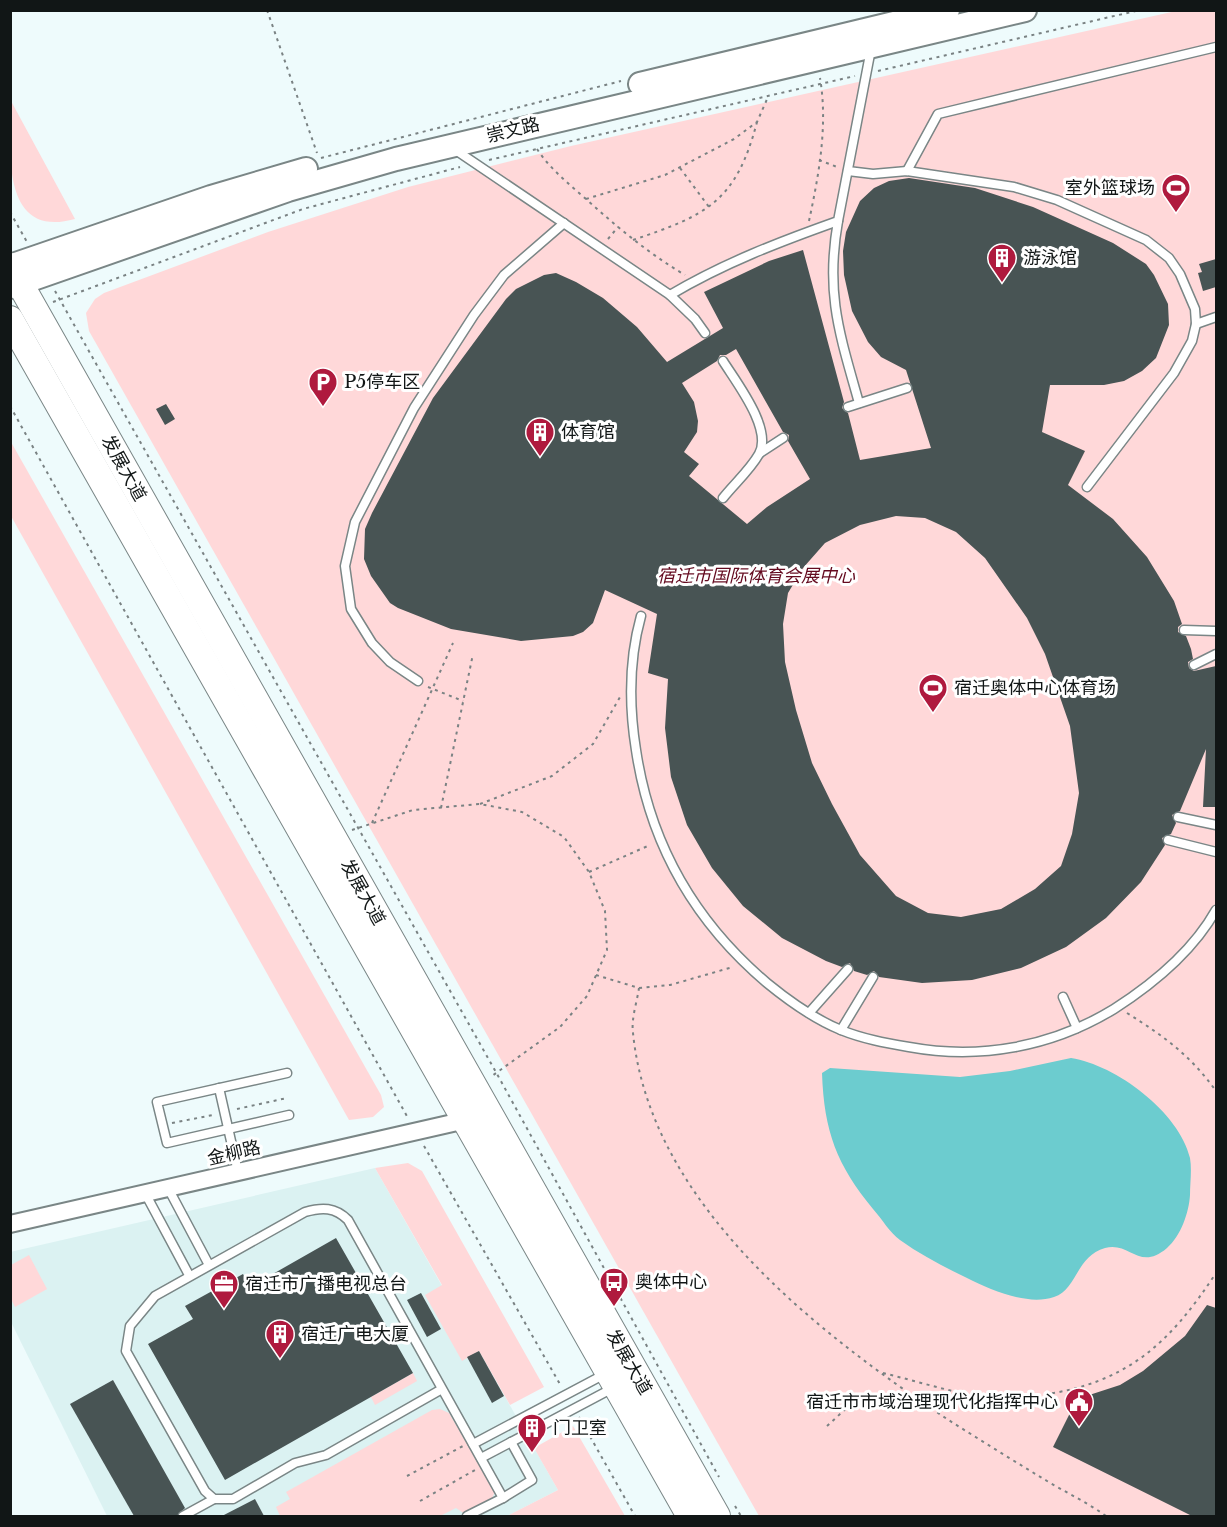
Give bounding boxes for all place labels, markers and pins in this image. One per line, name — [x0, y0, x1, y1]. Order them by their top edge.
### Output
sports icon: 室外篮球场 — [1160, 172, 1192, 214]
place label: 室外篮球场 — [1065, 177, 1155, 199]
building icon: 游泳馆 — [986, 242, 1018, 284]
place label: 游泳馆 — [1023, 247, 1077, 269]
parking icon: P5停车区 — [307, 366, 339, 408]
place label: P5停车区 — [344, 371, 420, 393]
building icon: 体育馆 — [524, 416, 556, 458]
place label: 体育馆 — [561, 421, 615, 443]
sports icon: 宿迁奥体中心体育场 — [917, 672, 949, 714]
place label: 宿迁奥体中心体育场 — [954, 677, 1116, 699]
bus stop icon: 奥体中心 — [598, 1266, 630, 1308]
office icon: 宿迁市广播电视总台 — [208, 1268, 240, 1310]
place label: 奥体中心 — [635, 1271, 707, 1293]
place label: 宿迁市广播电视总台 — [245, 1273, 407, 1295]
building icon: 宿迁广电大厦 — [264, 1318, 296, 1360]
place label: 宿迁广电大厦 — [301, 1323, 409, 1345]
public building icon: 宿迁市市域治理现代化指挥中心 — [1063, 1386, 1095, 1428]
place label: 宿迁市市域治理现代化指挥中心 — [806, 1391, 1058, 1413]
building icon: 门卫室 — [516, 1412, 548, 1454]
place label: 门卫室 — [553, 1417, 607, 1439]

